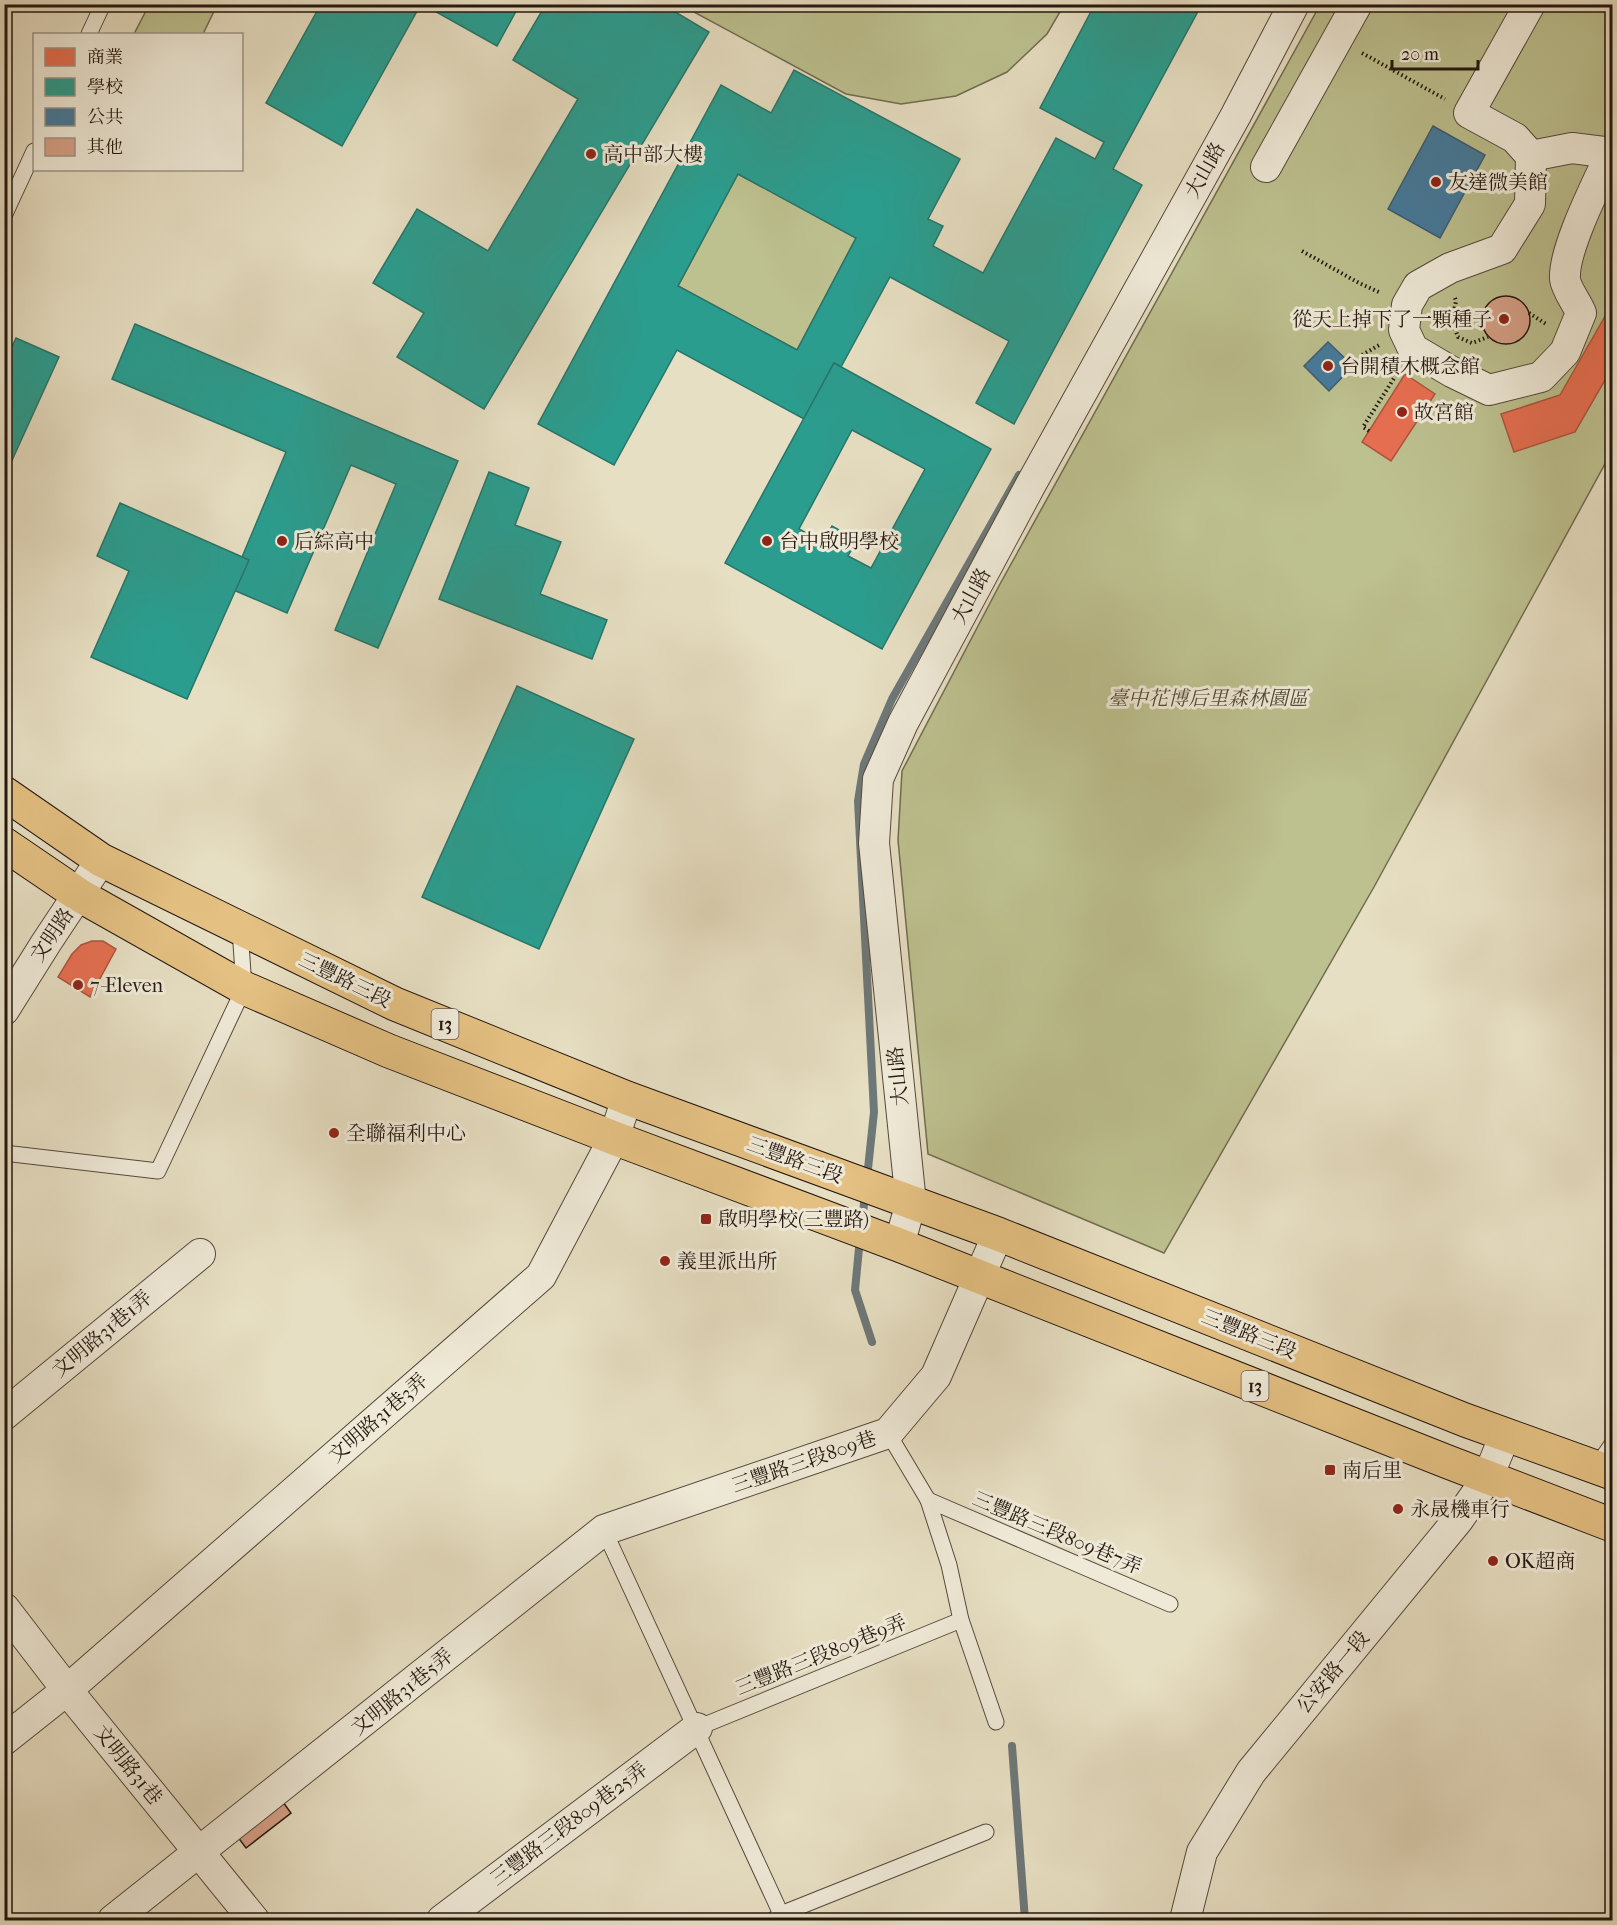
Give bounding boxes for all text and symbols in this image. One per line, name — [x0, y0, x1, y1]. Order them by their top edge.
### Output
legend — [33, 33, 243, 171]
scale bar — [1392, 33, 1478, 71]
text: 20 m — [1401, 44, 1439, 65]
text: 商業 — [87, 47, 123, 68]
text: 學校 — [87, 77, 123, 98]
text: 公共 — [87, 107, 123, 128]
text: 其他 — [87, 137, 123, 158]
street label: 大山路 — [1180, 138, 1230, 202]
place label: 高中部大樓 — [603, 143, 703, 166]
marker: 高中部大樓 — [584, 147, 598, 161]
place label: 友達微美館 — [1448, 171, 1548, 194]
marker: 友達微美館 — [1429, 175, 1443, 189]
place label: 從天上掉下了一顆種子 — [1292, 308, 1492, 331]
marker: 從天上掉下了一顆種子 — [1497, 312, 1511, 326]
place label: 台開積木概念館 — [1340, 355, 1480, 378]
marker: 台開積木概念館 — [1321, 359, 1335, 373]
place label: 故宮館 — [1414, 401, 1474, 424]
marker: 故宮館 — [1395, 405, 1409, 419]
place label: 后綜高中 — [294, 530, 374, 553]
place label: 台中啟明學校 — [779, 530, 899, 553]
marker: 后綜高中 — [275, 534, 289, 548]
marker: 台中啟明學校 — [760, 534, 774, 548]
street label: 大山路 — [947, 564, 995, 628]
park label: 臺中花博后里森林園區 — [1108, 687, 1310, 710]
street label: 文明路 — [26, 904, 78, 966]
street label: 三豐路三段 — [295, 948, 395, 1012]
place label: 7-Eleven — [90, 974, 164, 997]
marker: 7-Eleven — [71, 978, 85, 992]
road number: 13 — [432, 1009, 458, 1039]
street label: 大山路 — [883, 1045, 913, 1107]
place label: 全聯福利中心 — [346, 1122, 466, 1145]
marker: 全聯福利中心 — [327, 1126, 341, 1140]
street label: 三豐路三段 — [744, 1132, 846, 1188]
place label: 啟明學校(三豐路) — [718, 1208, 869, 1231]
marker: 啟明學校(三豐路) — [699, 1212, 713, 1226]
place label: 義里派出所 — [677, 1250, 777, 1273]
marker: 義里派出所 — [658, 1254, 672, 1268]
street label: 文明路31巷1弄 — [48, 1286, 156, 1382]
street label: 三豐路三段 — [1198, 1305, 1300, 1363]
street label: 文明路31巷3弄 — [324, 1369, 432, 1467]
road number: 13 — [1242, 1371, 1268, 1401]
street label: 三豐路三段809巷 — [729, 1426, 879, 1498]
place label: 南后里 — [1342, 1459, 1402, 1482]
marker: 南后里 — [1323, 1463, 1337, 1477]
street label: 三豐路三段809巷7弄 — [969, 1487, 1145, 1579]
place label: 永晟機車行 — [1410, 1498, 1510, 1521]
marker: 永晟機車行 — [1391, 1502, 1405, 1516]
place label: OK超商 — [1505, 1550, 1575, 1573]
marker: OK超商 — [1486, 1554, 1500, 1568]
street label: 三豐路三段809巷9弄 — [732, 1610, 910, 1700]
street label: 公安路一段 — [1292, 1626, 1374, 1718]
street label: 文明路31巷5弄 — [347, 1644, 457, 1740]
street label: 文明路31巷 — [89, 1721, 167, 1809]
street label: 三豐路三段809巷25弄 — [486, 1757, 652, 1891]

